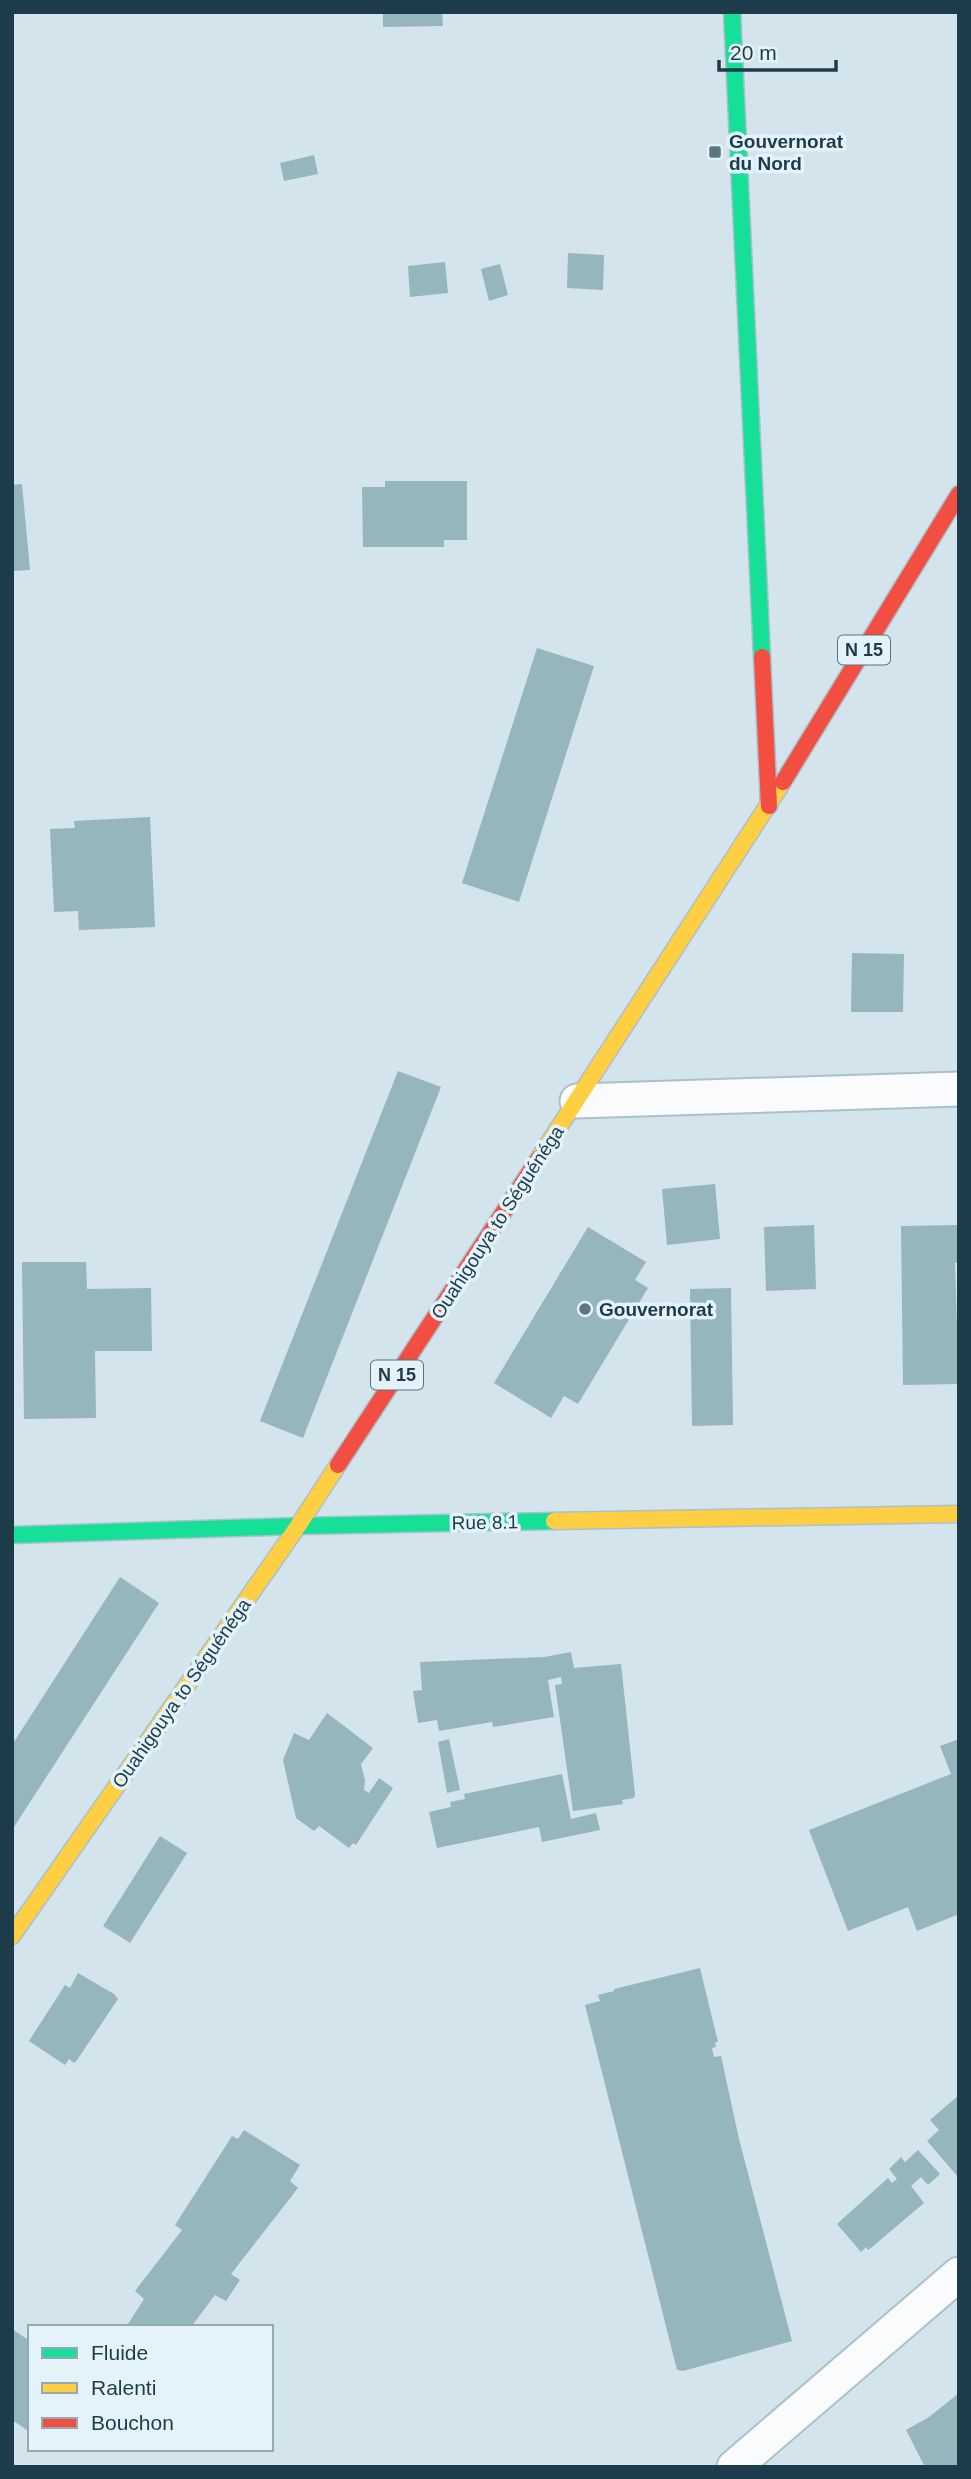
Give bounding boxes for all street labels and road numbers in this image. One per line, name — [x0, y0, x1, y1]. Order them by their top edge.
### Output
road number: N 15 — [838, 636, 890, 664]
street label: Ouahigouya to Séguénéga — [427, 1121, 568, 1323]
road number: N 15 — [371, 1360, 423, 1390]
street label: Rue 8.1 — [452, 1511, 518, 1534]
street label: Ouahigouya to Séguénéga — [108, 1594, 255, 1792]

